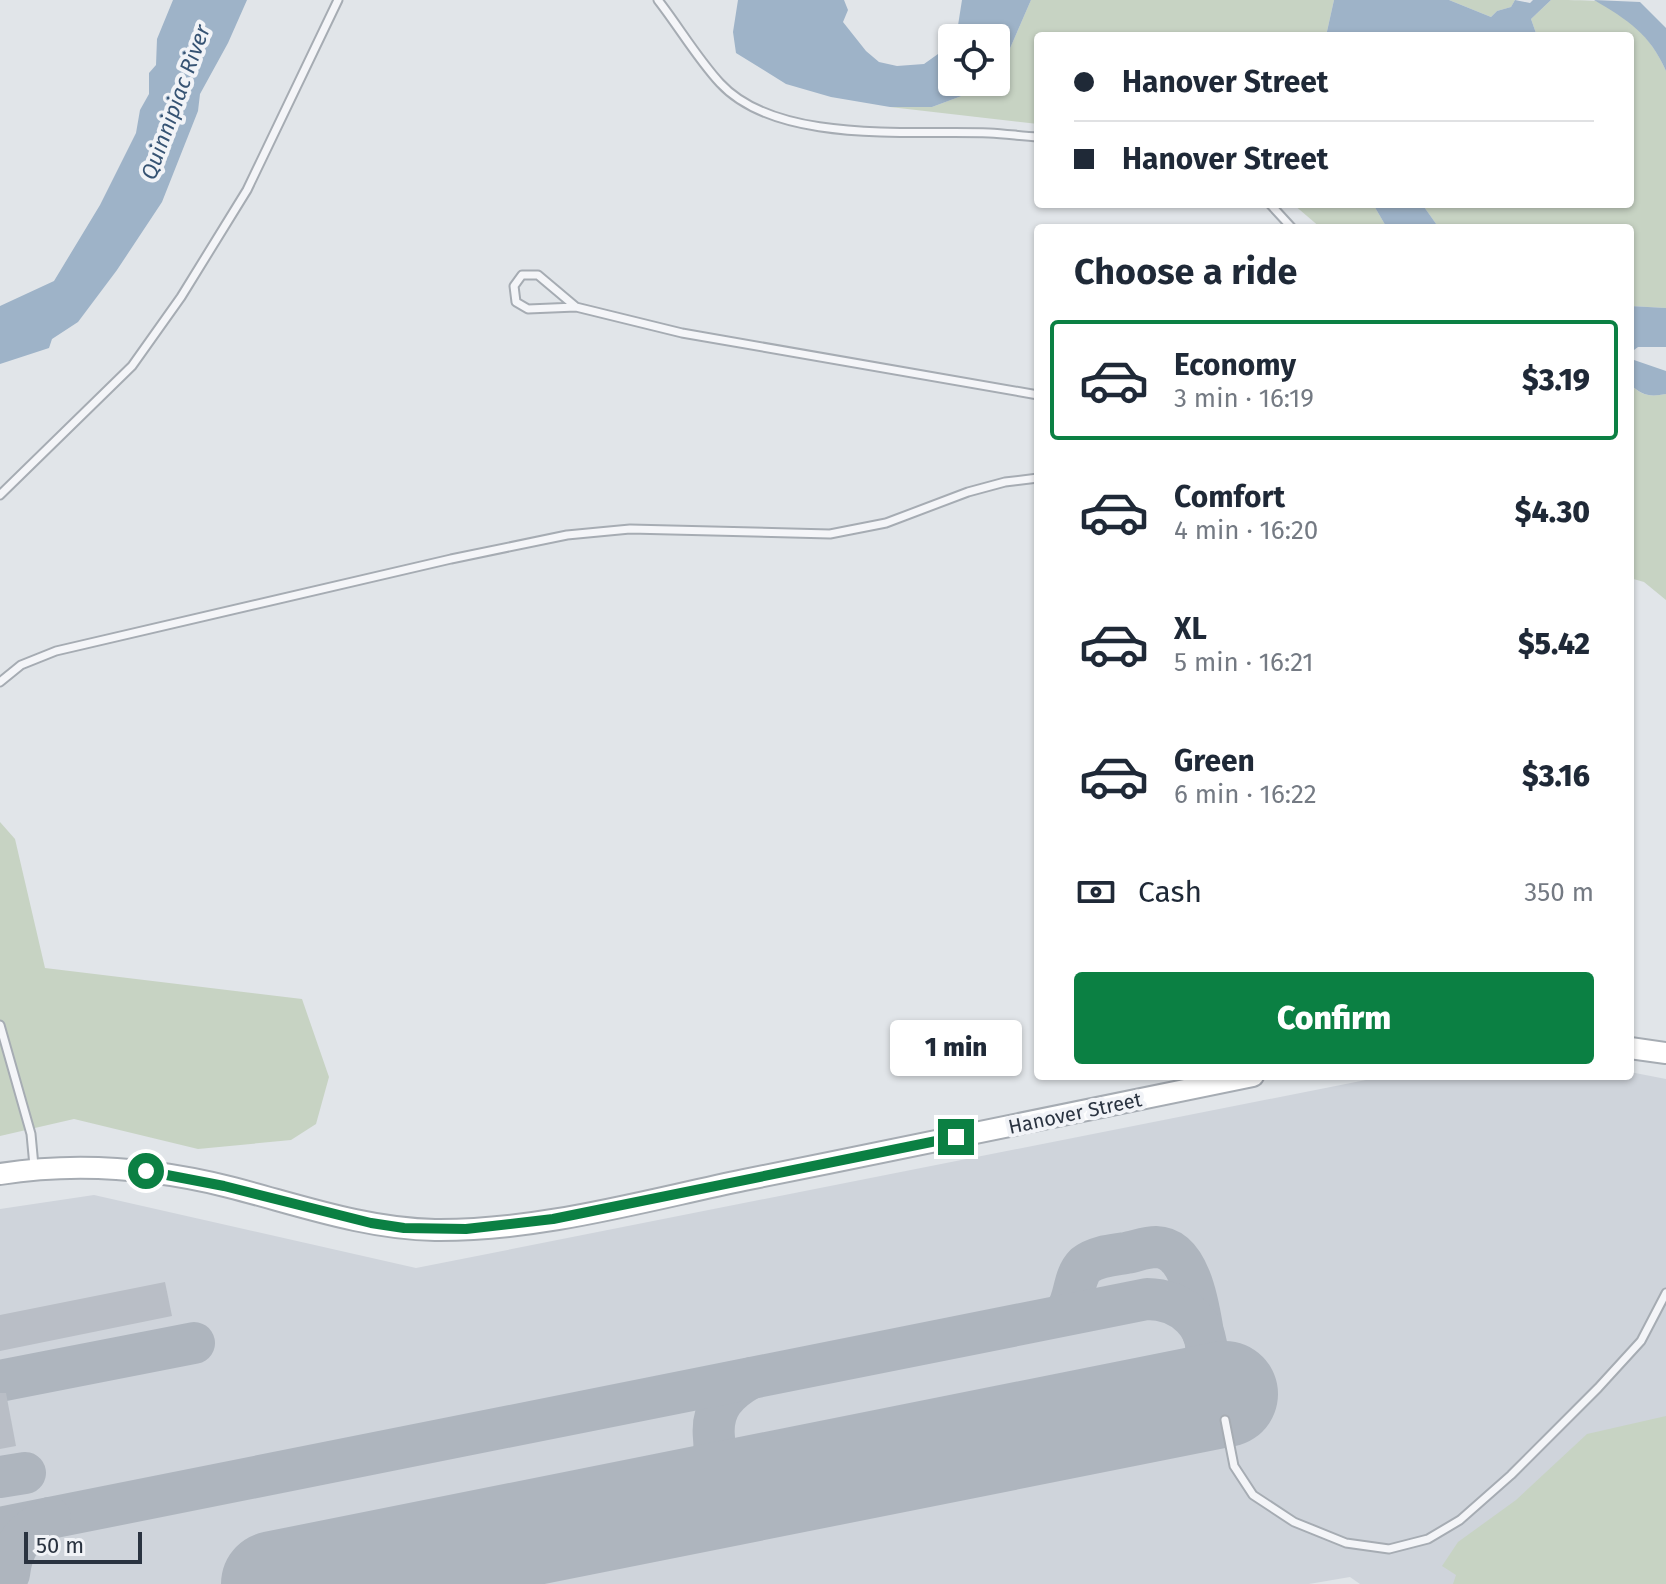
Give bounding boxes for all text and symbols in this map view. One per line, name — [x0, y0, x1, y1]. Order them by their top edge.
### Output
water label: Quinnipiac River — [135, 21, 216, 183]
map controls — [938, 24, 1010, 96]
button: locate — [938, 24, 1010, 96]
text: Hanover Street — [1122, 64, 1328, 100]
text: Hanover Street — [1122, 141, 1328, 177]
text: Choose a ride — [1074, 250, 1297, 294]
icon: car — [1078, 344, 1150, 416]
text: Economy — [1174, 347, 1296, 383]
text: $3.19 — [1522, 362, 1590, 398]
text: 3 min · 16:19 — [1174, 383, 1314, 414]
icon: car — [1078, 476, 1150, 548]
text: Comfort — [1174, 479, 1285, 515]
text: $4.30 — [1515, 494, 1590, 530]
text: 4 min · 16:20 — [1174, 515, 1318, 546]
icon: car — [1078, 608, 1150, 680]
text: XL — [1174, 611, 1207, 647]
text: $5.42 — [1518, 626, 1590, 662]
text: 5 min · 16:21 — [1174, 647, 1314, 678]
icon: car — [1078, 740, 1150, 812]
text: Green — [1174, 743, 1255, 779]
text: $3.16 — [1522, 758, 1590, 794]
text: 6 min · 16:22 — [1174, 779, 1317, 810]
icon: cash — [1074, 870, 1118, 914]
text: Cash — [1138, 874, 1202, 910]
text: 350 m — [1524, 877, 1594, 908]
button: Confirm — [1074, 972, 1594, 1064]
callout: 1 min — [890, 1021, 1022, 1077]
text: 1 min — [925, 1032, 987, 1063]
street label: Hanover Street — [1006, 1087, 1145, 1139]
route end — [938, 1119, 974, 1155]
route start — [128, 1153, 164, 1189]
scale bar — [24, 1528, 142, 1564]
text: 50 m — [36, 1532, 84, 1559]

